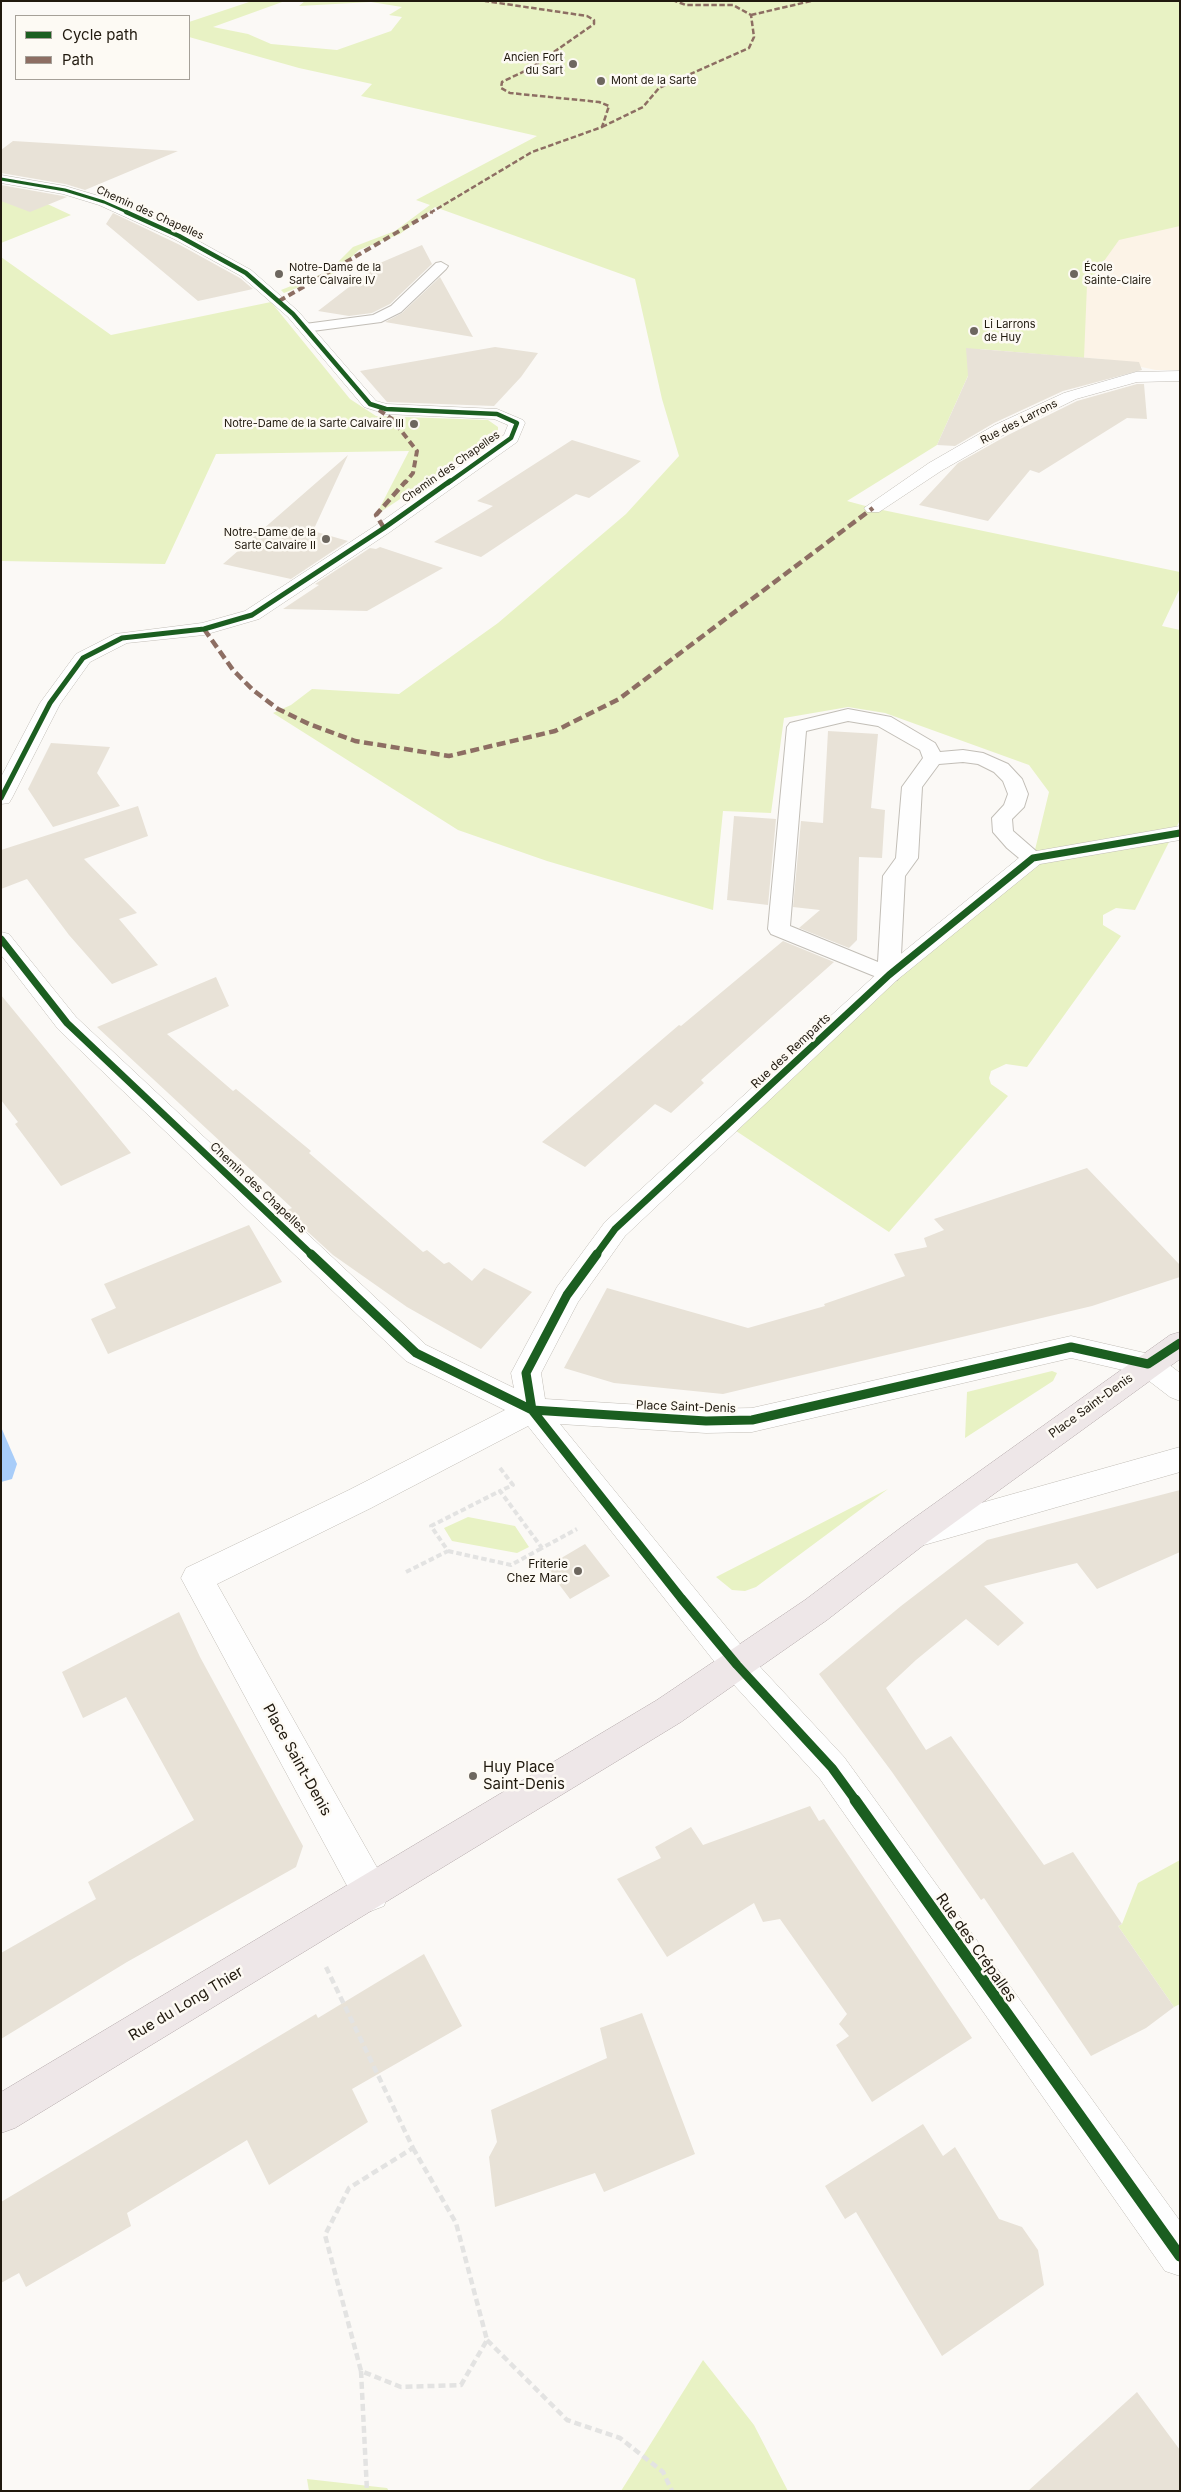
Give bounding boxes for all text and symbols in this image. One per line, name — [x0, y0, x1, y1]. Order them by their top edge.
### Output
legend — [15, 15, 190, 80]
text: Cycle path — [62, 25, 138, 44]
text: Path — [62, 50, 94, 69]
place label: Ancien Fort du Sart — [503, 51, 563, 77]
marker: Ancien Fort du Sart — [567, 58, 579, 70]
place label: Mont de la Sarte — [611, 74, 696, 88]
marker: Mont de la Sarte — [595, 75, 607, 87]
street label: Chemin des Chapelles — [94, 183, 206, 243]
place label: Notre-Dame de la Sarte Calvaire IV — [289, 261, 381, 287]
place label: École Sainte-Claire — [1084, 261, 1151, 287]
marker: Notre-Dame de la Sarte Calvaire IV — [273, 268, 285, 280]
marker: École Sainte-Claire — [1068, 268, 1080, 280]
place label: Li Larrons de Huy — [984, 318, 1036, 344]
marker: Li Larrons de Huy — [968, 325, 980, 337]
street label: Rue des Larrons — [978, 397, 1060, 447]
place label: Notre-Dame de la Sarte Calvaire III — [224, 417, 404, 431]
marker: Notre-Dame de la Sarte Calvaire III — [408, 418, 420, 430]
street label: Chemin des Chapelles — [400, 428, 502, 506]
place label: Notre-Dame de la Sarte Calvaire II — [224, 526, 316, 552]
marker: Notre-Dame de la Sarte Calvaire II — [320, 533, 332, 545]
street label: Rue des Remparts — [748, 1010, 834, 1092]
street label: Chemin des Chapelles — [207, 1139, 309, 1237]
street label: Place Saint-Denis — [1046, 1371, 1136, 1441]
street label: Place Saint-Denis — [636, 1398, 736, 1416]
place label: Friterie Chez Marc — [507, 1557, 568, 1585]
marker: Friterie Chez Marc — [572, 1565, 584, 1577]
street label: Place Saint-Denis — [259, 1701, 335, 1819]
place label: Huy Place Saint-Denis — [483, 1758, 565, 1793]
marker: Huy Place Saint-Denis — [467, 1770, 479, 1782]
street label: Rue des Crépalles — [932, 1890, 1020, 2006]
street label: Rue du Long Thier — [126, 1963, 246, 2045]

